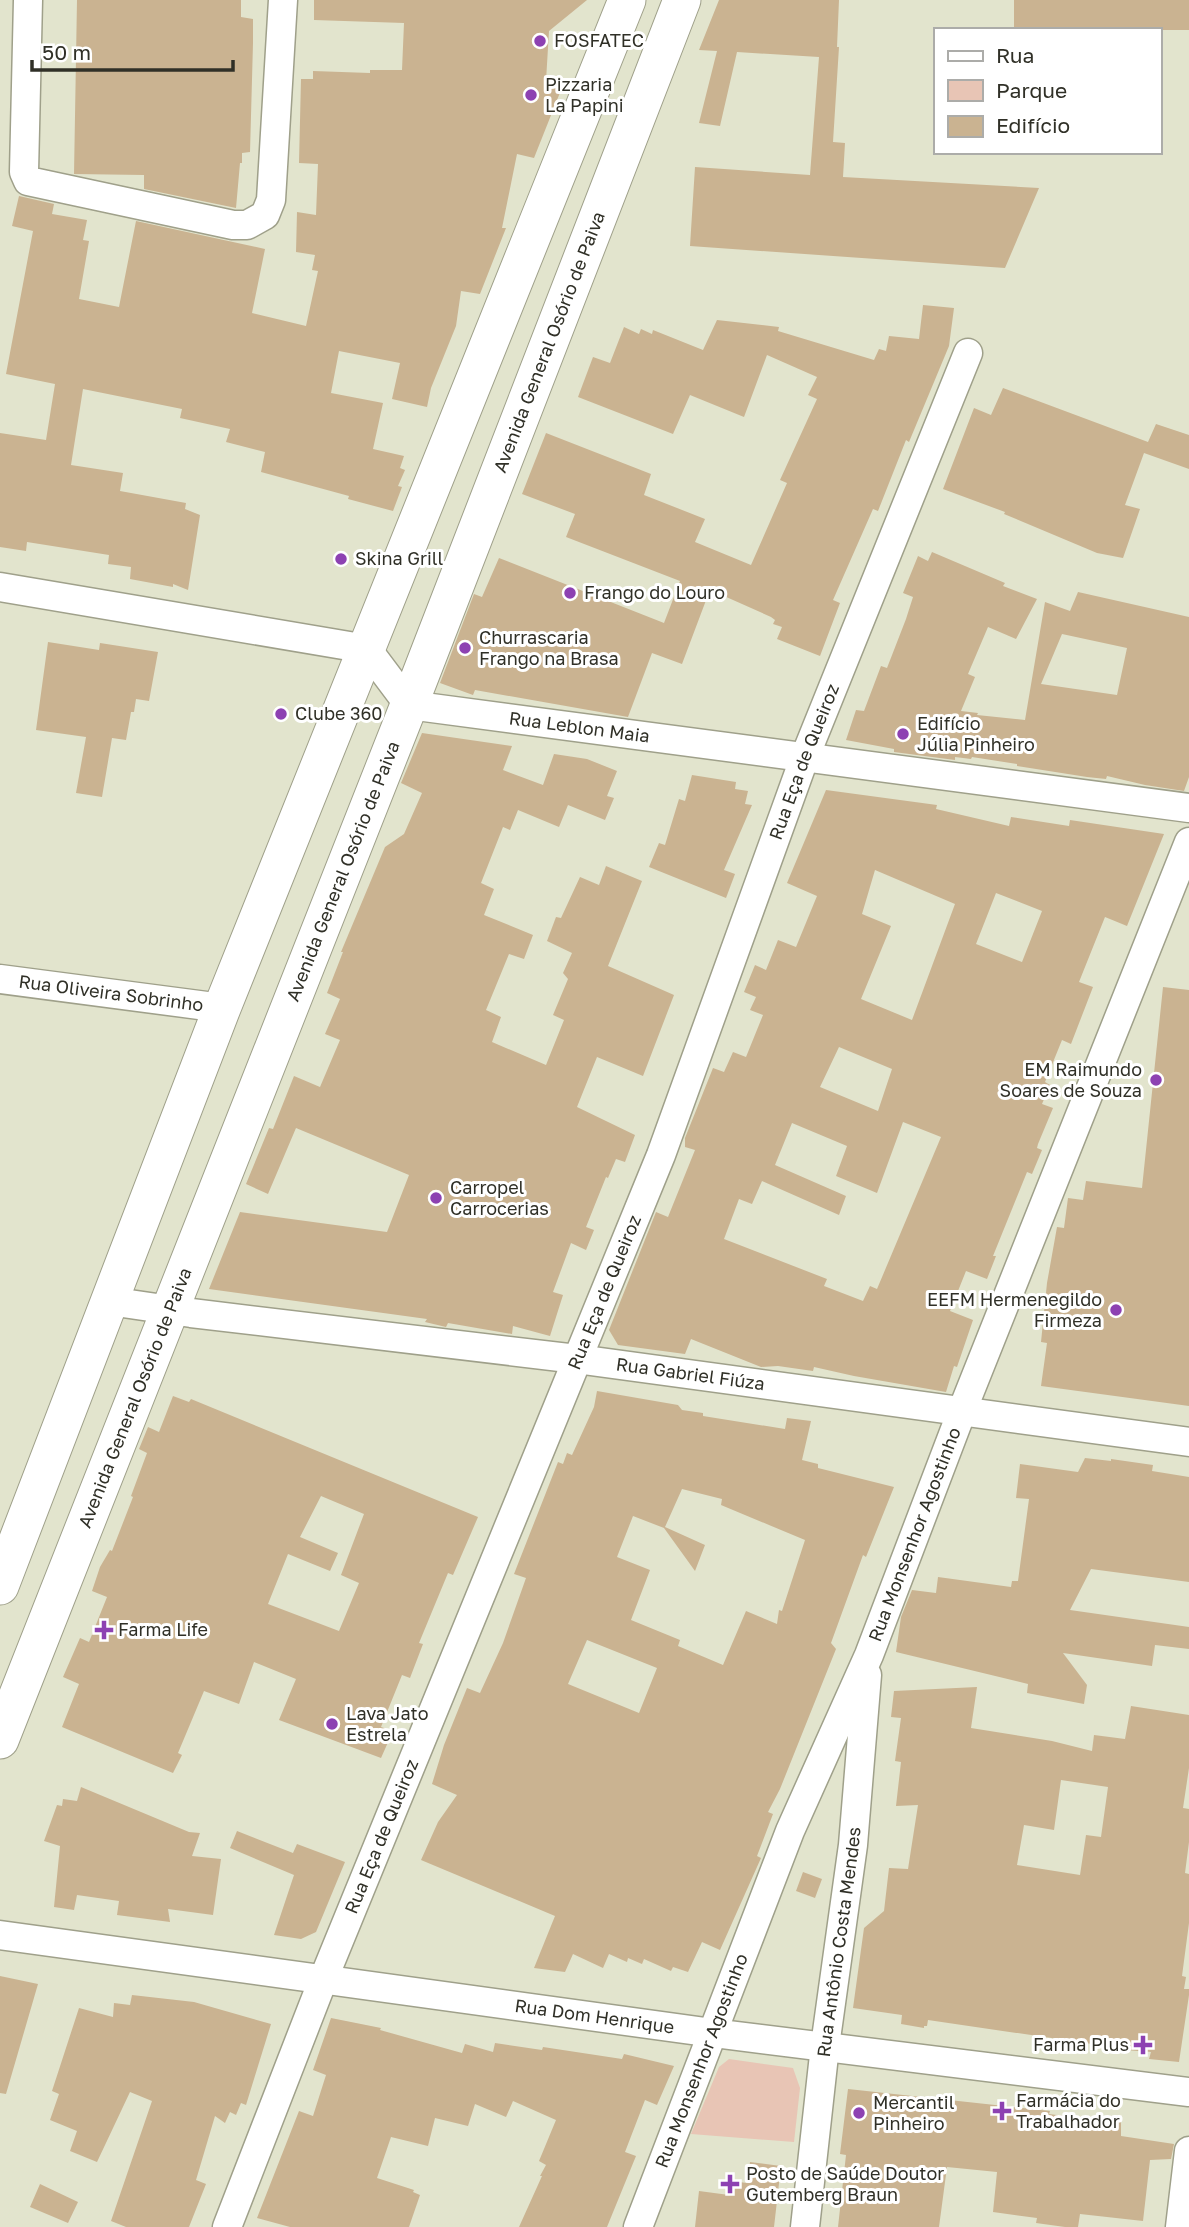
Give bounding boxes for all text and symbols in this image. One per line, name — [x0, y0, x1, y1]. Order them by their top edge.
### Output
scale bar — [32, 28, 233, 72]
legend — [934, 28, 1161, 154]
place label: FOSFATEC — [554, 29, 644, 51]
marker: FOSFATEC — [532, 33, 548, 49]
text: 50 m — [42, 39, 91, 65]
text: Rua — [996, 42, 1034, 68]
place label: Pizzaria La Papini — [545, 73, 624, 116]
text: Parque — [996, 77, 1067, 103]
marker: Pizzaria La Papini — [523, 87, 539, 103]
text: Edifício — [996, 112, 1070, 138]
street label: Avenida General Osório de Paiva — [488, 208, 609, 475]
place label: Skina Grill — [355, 547, 444, 569]
marker: Skina Grill — [333, 551, 349, 567]
place label: Frango do Louro — [584, 581, 725, 603]
marker: Frango do Louro — [562, 585, 578, 601]
place label: Churrascaria Frango na Brasa — [479, 626, 619, 669]
marker: Churrascaria Frango na Brasa — [457, 640, 473, 656]
street label: Rua Eça de Queiroz — [764, 680, 843, 842]
place label: Clube 360 — [295, 702, 382, 724]
marker: Clube 360 — [273, 706, 289, 722]
street label: Rua Leblon Maia — [508, 706, 651, 747]
place label: Edifício Júlia Pinheiro — [917, 712, 1035, 755]
marker: Edifício Júlia Pinheiro — [895, 726, 911, 742]
street label: Avenida General Osório de Paiva — [281, 738, 404, 1004]
street label: Rua Oliveira Sobrinho — [17, 970, 205, 1015]
place label: EM Raimundo Soares de Souza — [1000, 1058, 1142, 1101]
marker: EM Raimundo Soares de Souza — [1148, 1072, 1164, 1088]
place label: Carropel Carrocerias — [450, 1176, 549, 1219]
marker: Carropel Carrocerias — [428, 1190, 444, 1206]
street label: Rua Eça de Queiroz — [562, 1212, 645, 1373]
street label: Avenida General Osório de Paiva — [73, 1264, 196, 1531]
place label: EEFM Hermenegildo Firmeza — [927, 1288, 1102, 1331]
marker: EEFM Hermenegildo Firmeza — [1108, 1302, 1124, 1318]
street label: Rua Gabriel Fiúza — [615, 1352, 766, 1394]
street label: Rua Monsenhor Agostinho — [863, 1424, 965, 1644]
place label: Farma Life — [118, 1618, 208, 1640]
marker: Farma Life — [96, 1622, 112, 1638]
place label: Lava Jato Estrela — [346, 1702, 428, 1745]
marker: Lava Jato Estrela — [324, 1716, 340, 1732]
street label: Rua Eça de Queiroz — [339, 1756, 422, 1917]
street label: Rua Antônio Costa Mendes — [812, 1826, 864, 2058]
street label: Rua Monsenhor Agostinho — [650, 1950, 752, 2171]
street label: Rua Dom Henrique — [513, 1994, 676, 2038]
place label: Farma Plus — [1033, 2033, 1129, 2055]
marker: Farma Plus — [1135, 2037, 1151, 2053]
place label: Farmácia do Trabalhador — [1016, 2089, 1121, 2132]
place label: Mercantil Pinheiro — [873, 2091, 955, 2134]
marker: Farmácia do Trabalhador — [994, 2103, 1010, 2119]
marker: Mercantil Pinheiro — [851, 2105, 867, 2121]
place label: Posto de Saúde Doutor Gutemberg Braun — [746, 2162, 944, 2205]
marker: Posto de Saúde Doutor Gutemberg Braun — [720, 2174, 740, 2194]

